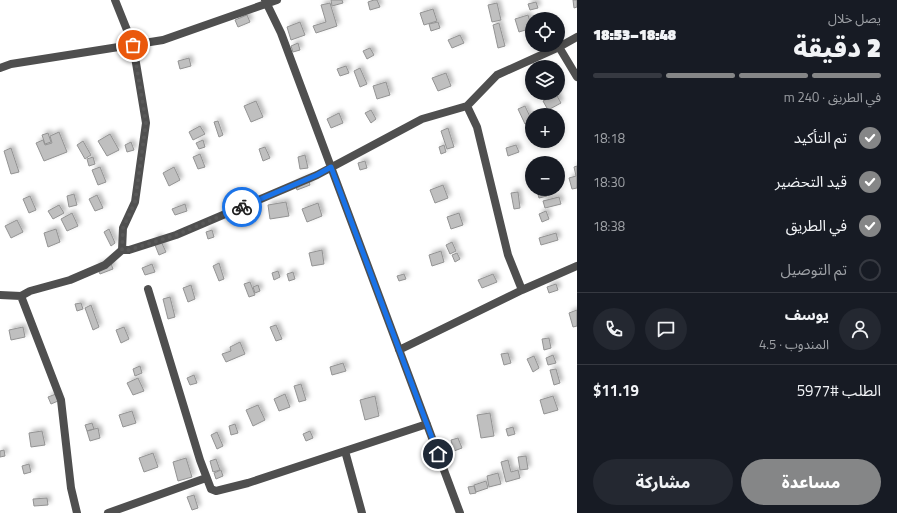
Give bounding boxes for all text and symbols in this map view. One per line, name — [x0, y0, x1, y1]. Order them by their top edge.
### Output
text: يصل خلال — [828, 8, 881, 28]
map controls — [525, 12, 565, 196]
button: locate — [525, 12, 565, 52]
text: 18:48–18:53 — [593, 23, 676, 46]
pin — [116, 28, 150, 62]
text: 2 دقيقة — [793, 28, 881, 67]
icon: bag — [122, 34, 144, 56]
button: layers — [525, 60, 565, 100]
text: في الطريق · 240 m — [784, 87, 881, 107]
button: + — [525, 108, 565, 148]
text: تم التأكيد — [794, 126, 847, 149]
icon: check — [859, 127, 881, 149]
text: 18:18 — [593, 128, 625, 148]
button: − — [525, 156, 565, 196]
text: قيد التحضير — [775, 170, 847, 193]
icon: check — [859, 171, 881, 193]
text: 18:30 — [593, 172, 625, 192]
courier — [222, 187, 262, 227]
icon: bike — [231, 196, 253, 218]
text: في الطريق — [786, 214, 847, 237]
icon: check — [859, 215, 881, 237]
text: 18:38 — [593, 216, 625, 236]
text: تم التوصيل — [781, 258, 847, 281]
text: يوسف — [785, 303, 829, 326]
button: phone — [593, 308, 635, 350]
button: chat — [645, 308, 687, 350]
button: person — [839, 308, 881, 350]
text: المندوب · 4.5 — [759, 334, 829, 354]
text: $11.19 — [593, 379, 639, 402]
text: الطلب #5977 — [797, 379, 881, 402]
pin — [421, 437, 455, 471]
icon: home — [427, 443, 449, 465]
button: مشاركة — [593, 459, 733, 505]
button: مساعدة — [741, 459, 881, 505]

